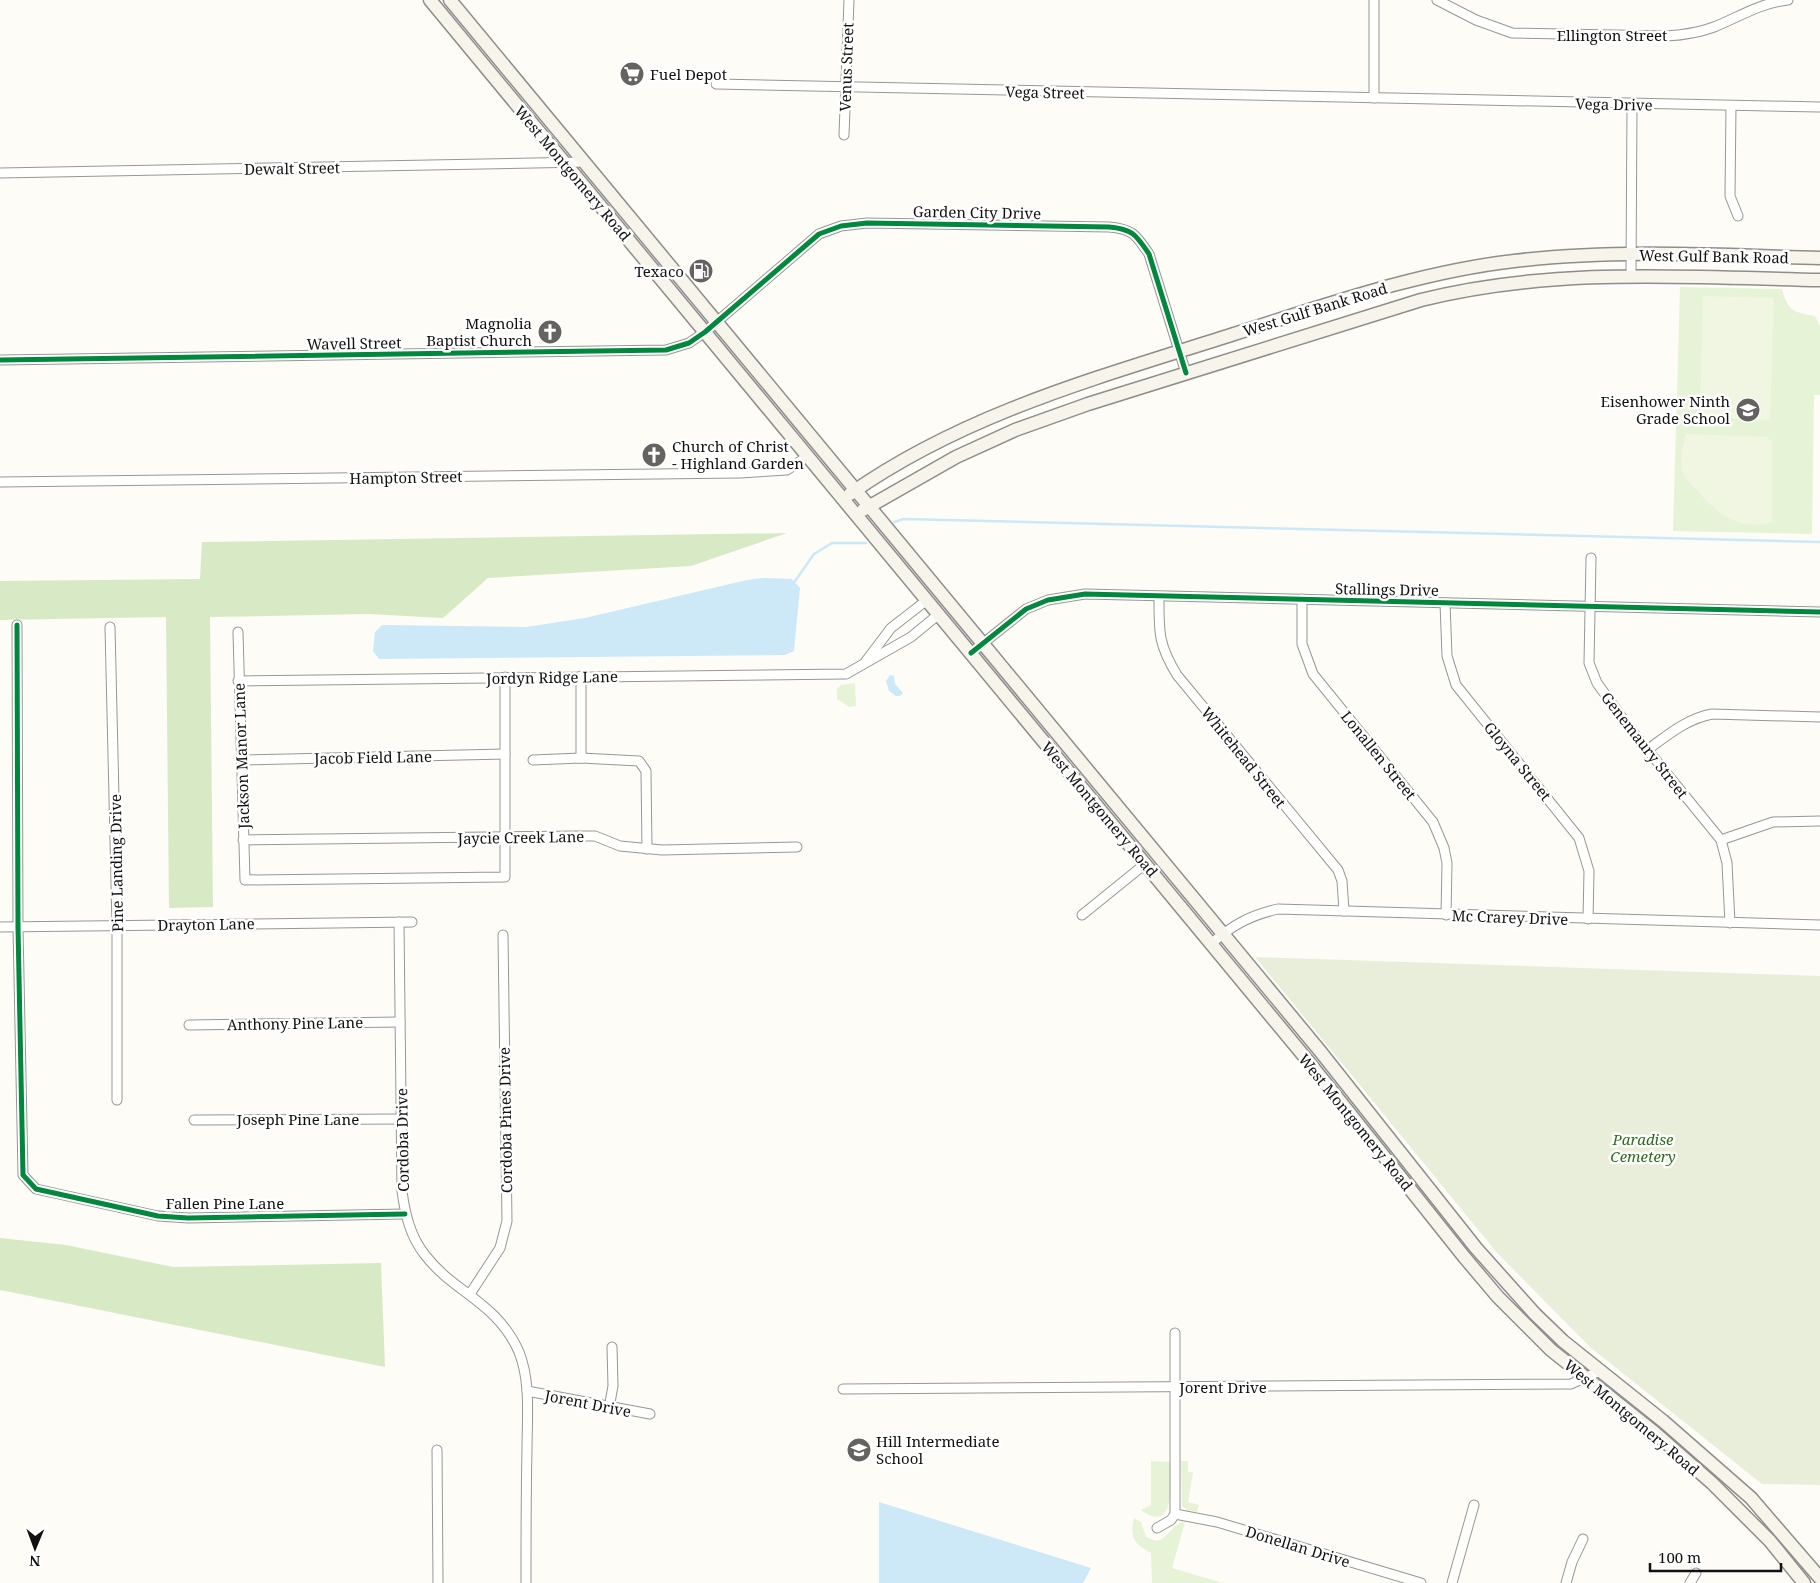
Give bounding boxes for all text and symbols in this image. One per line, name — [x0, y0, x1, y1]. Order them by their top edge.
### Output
street label: Venus Street — [834, 22, 858, 112]
street label: Ellington Street — [1557, 25, 1667, 45]
supermarket icon: Fuel Depot — [619, 61, 645, 87]
place label: Fuel Depot — [650, 64, 727, 84]
street label: Vega Street — [1005, 81, 1085, 103]
street label: Vega Drive — [1575, 93, 1653, 115]
street label: West Montgomery Road — [510, 101, 636, 245]
street label: Dewalt Street — [244, 157, 340, 179]
street label: Garden City Drive — [913, 201, 1041, 223]
street label: West Gulf Bank Road — [1639, 245, 1789, 267]
fuel station icon: Texaco — [688, 258, 714, 284]
place label: Texaco — [634, 261, 684, 281]
street label: West Gulf Bank Road — [1240, 278, 1390, 340]
place label: Magnolia Baptist Church — [426, 313, 532, 350]
church icon: Magnolia Baptist Church — [537, 319, 563, 345]
street label: Wavell Street — [306, 332, 402, 354]
place label: Eisenhower Ninth Grade School — [1601, 391, 1730, 428]
school or university icon: Eisenhower Ninth Grade School — [1735, 397, 1761, 423]
place label: Church of Christ - Highland Garden — [672, 436, 804, 473]
church icon: Church of Christ - Highland Garden — [641, 442, 667, 468]
street label: Hampton Street — [349, 466, 463, 488]
street label: Stallings Drive — [1335, 578, 1439, 600]
street label: Jordyn Ridge Lane — [485, 666, 618, 688]
street label: Jackson Manor Lane — [228, 683, 254, 830]
street label: Genemaury Street — [1597, 688, 1693, 802]
street label: Whitehead Street — [1197, 702, 1291, 812]
street label: Lonallen Street — [1337, 706, 1421, 804]
street label: Gloyna Street — [1480, 717, 1556, 805]
street label: West Montgomery Road — [1037, 737, 1163, 881]
street label: Jacob Field Lane — [313, 746, 432, 768]
street label: Pine Landing Drive — [105, 794, 127, 932]
street label: Jaycie Creek Lane — [457, 826, 584, 848]
street label: Mc Crarey Drive — [1451, 905, 1569, 929]
street label: Drayton Lane — [157, 913, 255, 935]
street label: Anthony Pine Lane — [227, 1012, 363, 1034]
street label: Cordoba Pines Drive — [494, 1047, 516, 1193]
street label: West Montgomery Road — [1294, 1049, 1418, 1195]
street label: Cordoba Drive — [391, 1088, 413, 1192]
street label: Joseph Pine Lane — [236, 1109, 359, 1129]
park label: Paradise Cemetery — [1610, 1129, 1676, 1166]
street label: Fallen Pine Lane — [166, 1193, 284, 1213]
street label: West Montgomery Road — [1560, 1354, 1704, 1480]
street label: Jorent Drive — [1178, 1377, 1267, 1397]
street label: Jorent Drive — [542, 1385, 633, 1421]
place label: Hill Intermediate School — [876, 1431, 999, 1468]
school or university icon: Hill Intermediate School — [846, 1437, 872, 1463]
street label: Donellan Drive — [1243, 1521, 1353, 1571]
north arrow — [10, 1523, 60, 1573]
scale bar — [1650, 1540, 1781, 1572]
text: 100 m — [1658, 1547, 1701, 1567]
text: N — [29, 1552, 40, 1571]

